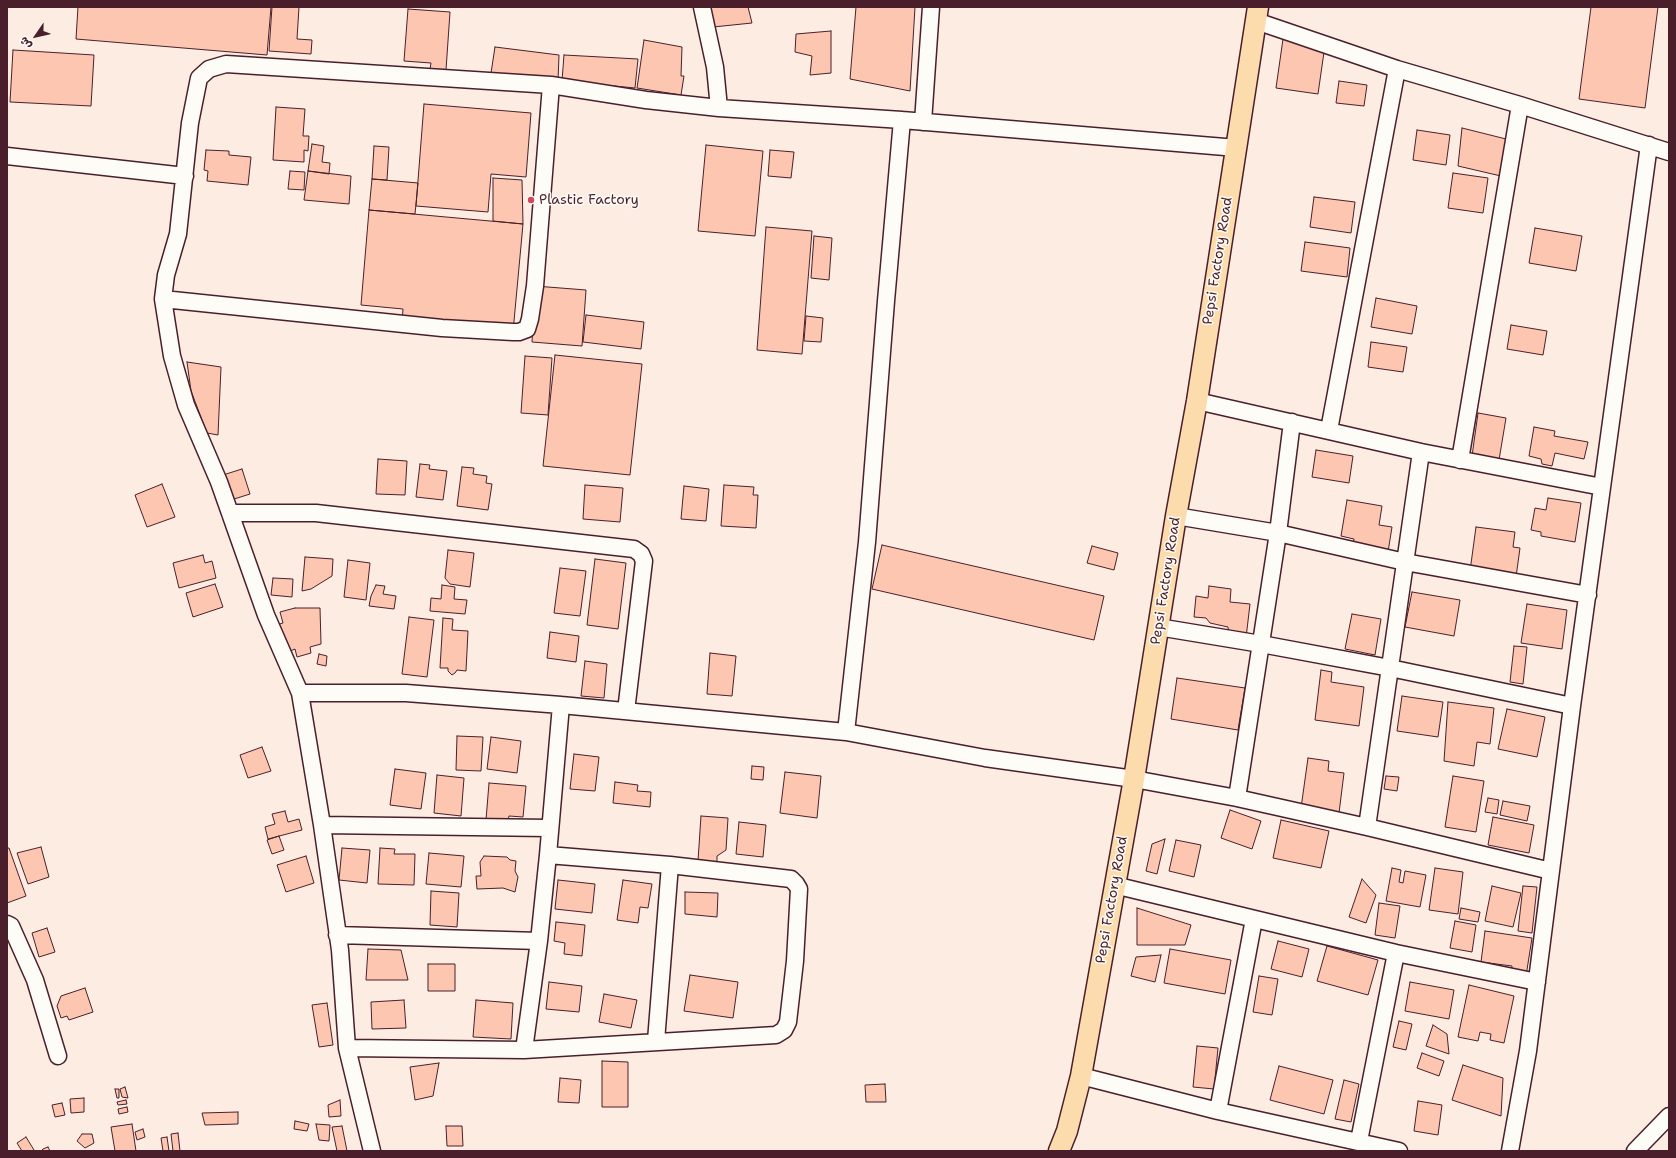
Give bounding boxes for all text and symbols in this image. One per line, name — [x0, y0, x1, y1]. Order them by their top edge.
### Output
north arrow — [16, 16, 56, 56]
text: ش — [16, 34, 35, 52]
place label: Plastic Factory — [539, 192, 639, 208]
marker: Plastic Factory — [526, 195, 536, 205]
street label: Pepsi Factory Road — [1200, 196, 1236, 326]
street label: Pepsi Factory Road — [1148, 516, 1184, 646]
street label: Pepsi Factory Road — [1093, 835, 1131, 965]

